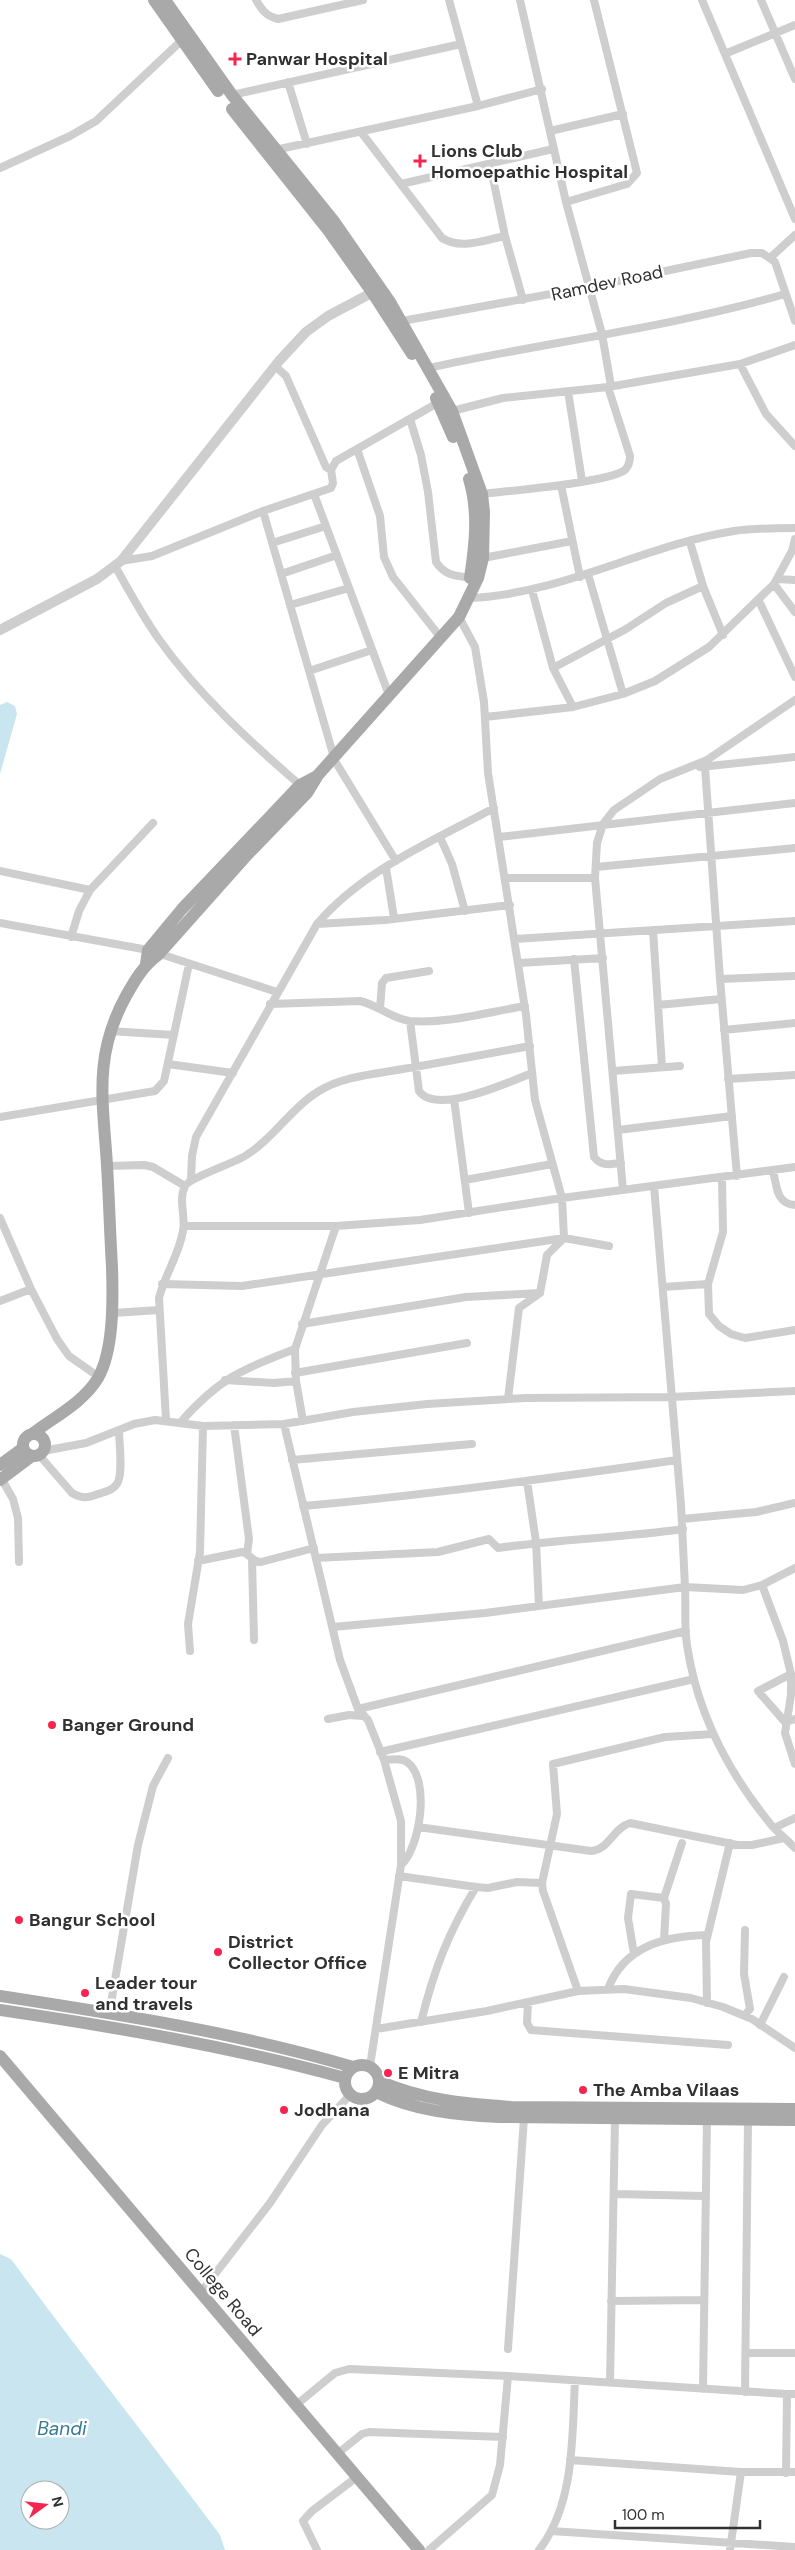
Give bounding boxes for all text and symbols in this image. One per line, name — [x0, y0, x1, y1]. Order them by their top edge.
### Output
place label: Panwar Hospital — [246, 47, 388, 71]
marker: Panwar Hospital — [228, 52, 242, 66]
place label: Lions Club Homoepathic Hospital — [431, 139, 628, 184]
marker: Lions Club Homoepathic Hospital — [413, 154, 427, 168]
street label: Ramdev Road — [549, 259, 665, 307]
place label: Banger Ground — [62, 1713, 194, 1737]
marker: Banger Ground — [46, 1719, 58, 1731]
place label: Bangur School — [29, 1908, 155, 1932]
marker: Bangur School — [13, 1914, 25, 1926]
place label: District Collector Office — [228, 1930, 367, 1975]
marker: District Collector Office — [212, 1946, 224, 1958]
place label: Leader tour and travels — [95, 1971, 197, 2016]
marker: Leader tour and travels — [79, 1987, 91, 1999]
place label: E Mitra — [398, 2061, 459, 2085]
marker: E Mitra — [382, 2067, 394, 2079]
place label: The Amba Vilaas — [593, 2078, 739, 2102]
marker: The Amba Vilaas — [577, 2084, 589, 2096]
place label: Jodhana — [294, 2098, 370, 2122]
marker: Jodhana — [278, 2104, 290, 2116]
street label: College Road — [179, 2243, 267, 2341]
water label: Bandi — [37, 2416, 87, 2441]
north arrow — [20, 2480, 70, 2530]
text: N — [48, 2494, 68, 2509]
scale bar — [615, 2498, 760, 2530]
text: 100 m — [622, 2505, 665, 2525]

